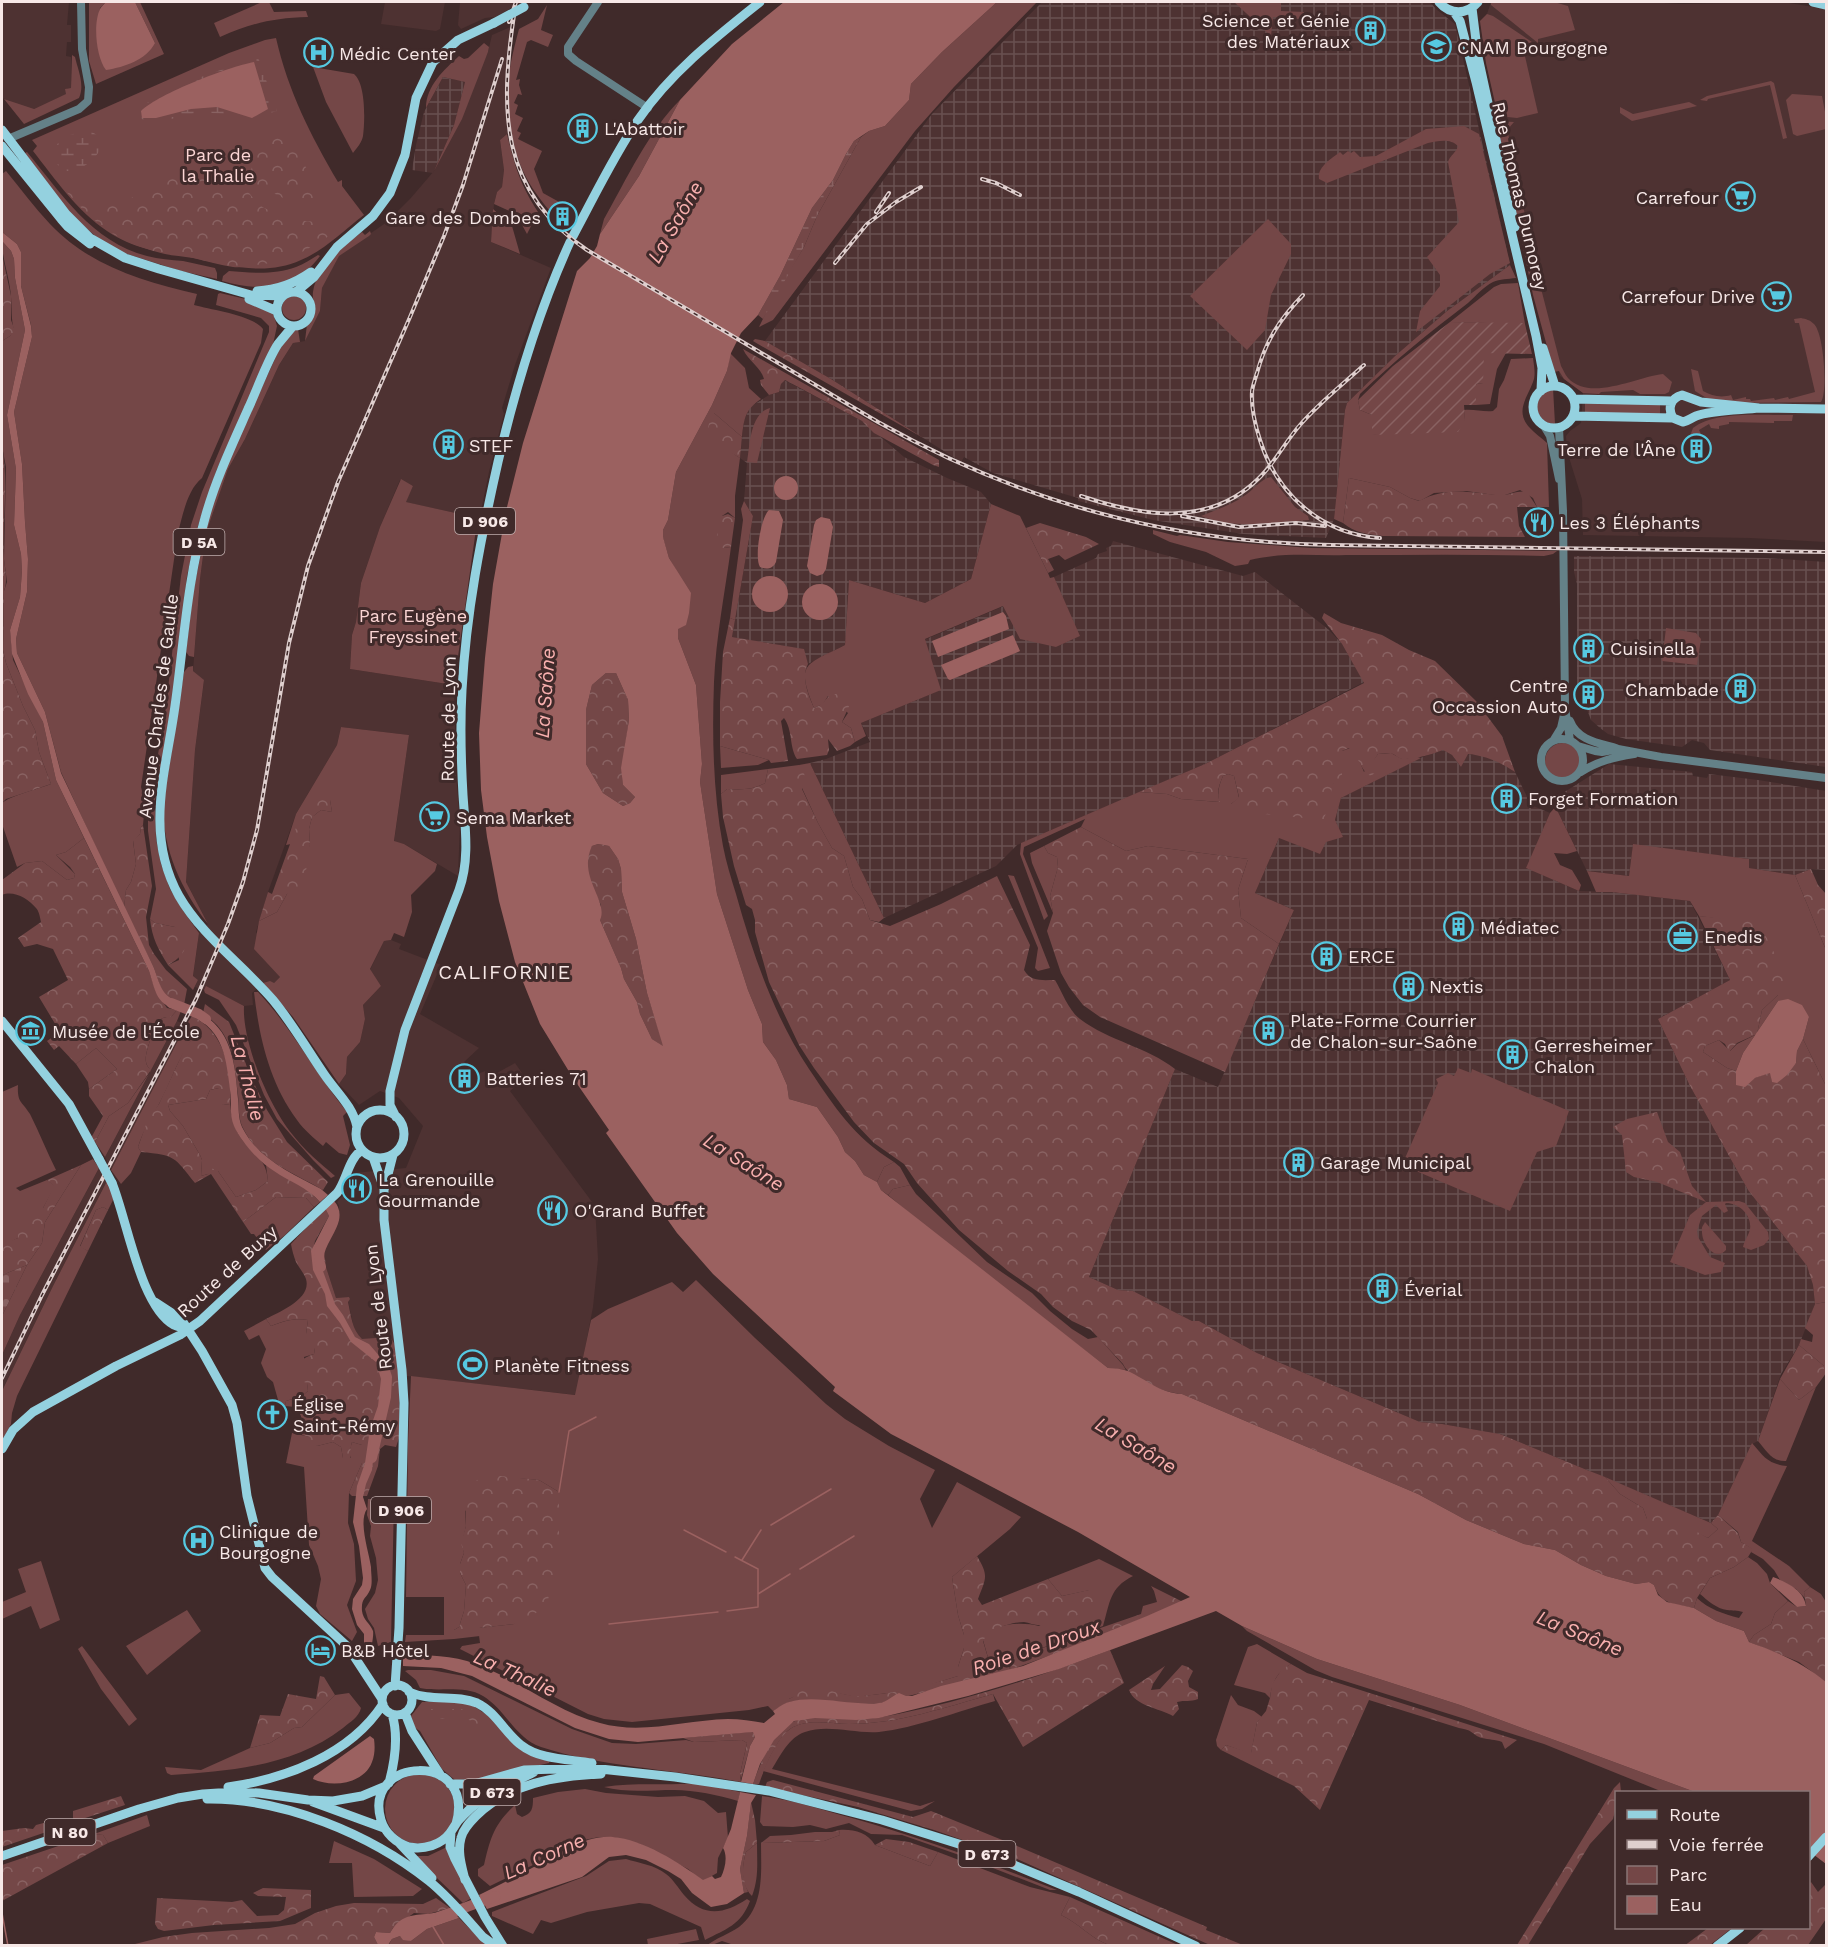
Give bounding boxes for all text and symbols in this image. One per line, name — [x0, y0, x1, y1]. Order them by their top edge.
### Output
place label: Science et Génie des Matériaux — [1202, 10, 1350, 52]
building icon: Science et Génie des Matériaux — [1355, 14, 1387, 46]
school or university icon: CNAM Bourgogne — [1420, 31, 1452, 63]
hospital icon: Médic Center — [302, 37, 334, 69]
place label: CNAM Bourgogne — [1457, 37, 1608, 58]
place label: Médic Center — [339, 43, 456, 64]
street label: Rue Thomas Dumorey — [1488, 100, 1552, 293]
building icon: L'Abattoir — [567, 112, 599, 144]
place label: L'Abattoir — [604, 118, 685, 139]
park label: Parc de la Thalie — [181, 144, 255, 186]
water label: La Saône — [642, 177, 708, 267]
supermarket icon: Carrefour — [1724, 181, 1756, 213]
place label: Carrefour — [1636, 187, 1719, 208]
building icon: Gare des Dombes — [546, 201, 578, 233]
place label: Gare des Dombes — [385, 207, 541, 228]
supermarket icon: Carrefour Drive — [1760, 280, 1792, 312]
place label: Carrefour Drive — [1621, 286, 1755, 307]
building icon: STEF — [432, 429, 464, 461]
building icon: Terre de l'Âne — [1681, 433, 1713, 465]
place label: STEF — [469, 435, 513, 456]
place label: Terre de l'Âne — [1557, 439, 1676, 460]
restaurant icon: Les 3 Éléphants — [1522, 506, 1554, 538]
road number: D 906 — [455, 508, 515, 534]
place label: Les 3 Éléphants — [1559, 512, 1700, 533]
road number: D 5A — [174, 529, 224, 555]
street label: Avenue Charles de Gaulle — [134, 593, 182, 819]
park label: Parc Eugène Freyssinet — [359, 605, 467, 647]
building icon: Cuisinella — [1573, 632, 1605, 664]
place label: Cuisinella — [1610, 638, 1695, 659]
water label: La Saône — [530, 647, 560, 739]
street label: Route de Lyon — [436, 656, 460, 782]
building icon: Chambade — [1724, 673, 1756, 705]
place label: Centre Occassion Auto — [1432, 675, 1568, 717]
building icon: Centre Occassion Auto — [1573, 679, 1605, 711]
place label: Chambade — [1625, 679, 1719, 700]
building icon: Forget Formation — [1491, 782, 1523, 814]
place label: Forget Formation — [1528, 788, 1678, 809]
supermarket icon: Sema Market — [419, 801, 451, 833]
place label: Sema Market — [456, 807, 572, 828]
building icon: Médiatec — [1443, 911, 1475, 943]
place label: Médiatec — [1480, 917, 1560, 938]
office icon: Enedis — [1667, 920, 1699, 952]
place label: Enedis — [1704, 926, 1763, 947]
building icon: ERCE — [1311, 940, 1343, 972]
place label: ERCE — [1348, 946, 1395, 967]
district label: CALIFORNIE — [438, 960, 572, 984]
building icon: Nextis — [1392, 970, 1424, 1002]
place label: Nextis — [1429, 976, 1484, 997]
place label: Plate-Forme Courrier de Chalon-sur-Saône — [1290, 1010, 1477, 1052]
building icon: Plate-Forme Courrier de Chalon-sur-Saône — [1253, 1014, 1285, 1046]
museum icon: Musée de l'École — [15, 1015, 47, 1047]
place label: Musée de l'École — [52, 1021, 200, 1042]
water label: La Thalie — [226, 1032, 270, 1124]
place label: Gerresheimer Chalon — [1534, 1035, 1653, 1077]
building icon: Gerresheimer Chalon — [1497, 1039, 1529, 1071]
building icon: Batteries 71 — [449, 1062, 481, 1094]
place label: Batteries 71 — [486, 1068, 586, 1089]
water label: La Saône — [699, 1128, 789, 1196]
building icon: Garage Municipal — [1283, 1146, 1315, 1178]
place label: Garage Municipal — [1320, 1152, 1471, 1173]
place label: La Grenouille Gourmande — [378, 1169, 494, 1211]
restaurant icon: La Grenouille Gourmande — [341, 1173, 373, 1205]
restaurant icon: O'Grand Buffet — [537, 1194, 569, 1226]
place label: O'Grand Buffet — [574, 1200, 705, 1221]
street label: Route de Buxy — [173, 1220, 282, 1321]
street label: Route de Lyon — [360, 1243, 396, 1371]
building icon: Éverial — [1367, 1273, 1399, 1305]
place label: Éverial — [1404, 1279, 1463, 1300]
sports icon: Planète Fitness — [457, 1349, 489, 1381]
place label: Planète Fitness — [494, 1355, 630, 1376]
place label: Église Saint-Rémy — [293, 1394, 396, 1436]
church icon: Église Saint-Rémy — [256, 1398, 288, 1430]
water label: La Saône — [1091, 1411, 1181, 1479]
road number: D 906 — [371, 1497, 431, 1523]
place label: Clinique de Bourgogne — [219, 1521, 318, 1563]
hospital icon: Clinique de Bourgogne — [182, 1525, 214, 1557]
water label: La Saône — [1533, 1605, 1627, 1661]
water label: Roie de Droux — [969, 1614, 1104, 1680]
hotel icon: B&B Hôtel — [304, 1634, 336, 1666]
place label: B&B Hôtel — [341, 1640, 429, 1661]
water label: La Thalie — [470, 1644, 560, 1702]
road number: D 673 — [464, 1779, 520, 1805]
legend — [1615, 1791, 1810, 1929]
text: Route — [1669, 1804, 1721, 1825]
road number: N 80 — [44, 1819, 96, 1845]
water label: La Corne — [499, 1827, 589, 1885]
text: Voie ferrée — [1669, 1834, 1764, 1855]
road number: D 673 — [958, 1841, 1016, 1867]
text: Parc — [1669, 1864, 1707, 1885]
text: Eau — [1669, 1894, 1702, 1915]

